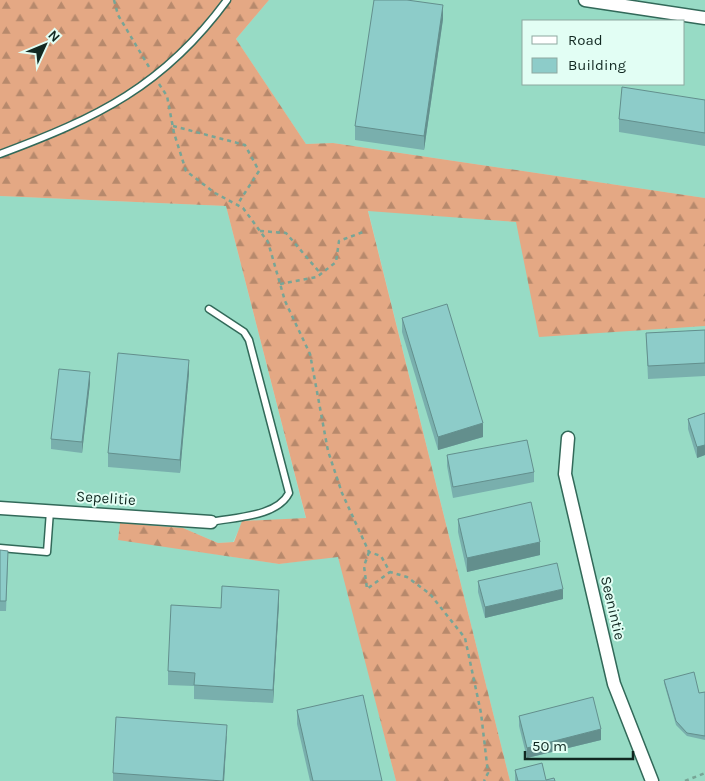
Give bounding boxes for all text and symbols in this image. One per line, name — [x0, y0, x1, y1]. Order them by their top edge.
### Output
north arrow — [20, 20, 70, 70]
legend — [522, 20, 685, 85]
text: N — [44, 27, 64, 46]
text: Road — [568, 31, 603, 49]
text: Building — [568, 56, 626, 74]
street label: Sepelitie — [76, 487, 136, 509]
street label: Seenintie — [597, 574, 629, 642]
scale bar — [525, 728, 632, 760]
text: 50 m — [532, 737, 567, 755]

